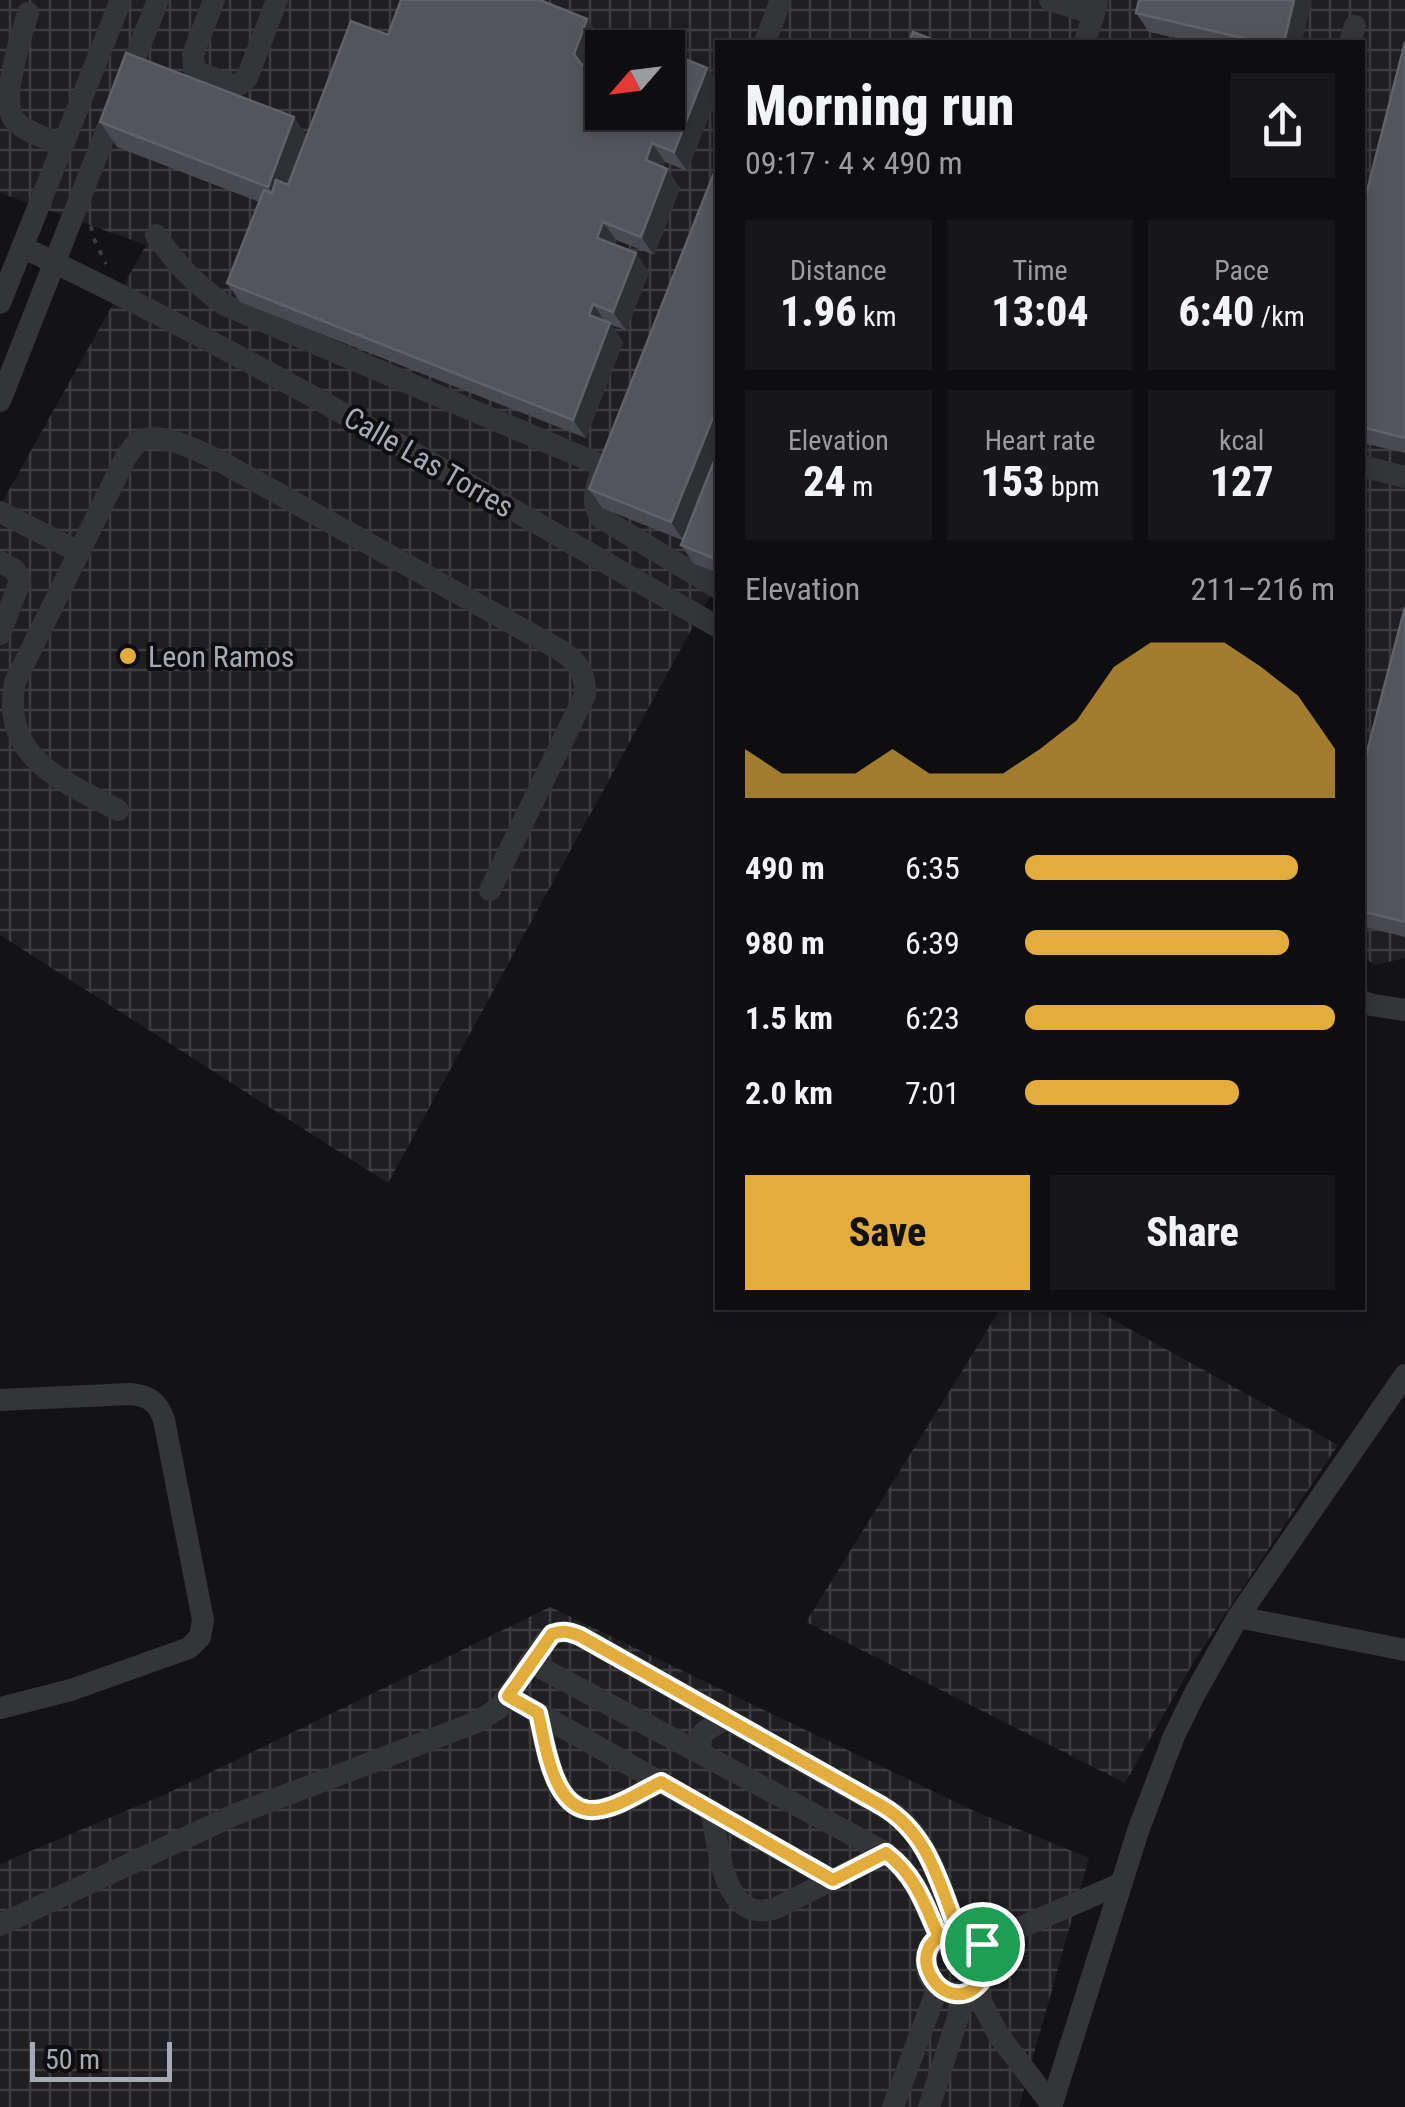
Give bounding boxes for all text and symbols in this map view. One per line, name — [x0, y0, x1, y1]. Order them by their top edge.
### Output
north arrow — [585, 30, 685, 130]
map controls — [585, 30, 685, 130]
button: share — [1230, 73, 1335, 178]
text: Morning run — [745, 74, 1014, 138]
text: 09:17 · 4 × 490 m — [745, 144, 963, 182]
text: Distance — [790, 254, 887, 287]
text: Time — [1012, 254, 1068, 287]
text: Pace — [1214, 254, 1269, 287]
text: 1.96 — [780, 287, 857, 336]
text: 13:04 — [991, 287, 1089, 336]
text: 6:40 — [1178, 287, 1254, 336]
text: km — [857, 300, 897, 333]
text: /km — [1254, 300, 1305, 333]
street label: Calle Las Torres — [338, 399, 520, 525]
text: Elevation — [788, 424, 889, 457]
text: Heart rate — [985, 424, 1095, 457]
text: kcal — [1219, 424, 1264, 457]
text: 24 — [803, 457, 846, 506]
text: 153 — [980, 457, 1044, 506]
text: 127 — [1210, 457, 1274, 506]
text: m — [846, 470, 873, 503]
text: bpm — [1044, 470, 1100, 503]
text: Elevation — [745, 570, 860, 608]
text: 211–216 m — [1190, 570, 1335, 608]
place label: Leon Ramos — [148, 639, 294, 674]
marker: Leon Ramos — [117, 645, 139, 667]
text: 490 m — [745, 849, 825, 887]
text: 6:35 — [905, 849, 960, 887]
text: 980 m — [745, 924, 825, 962]
text: 6:39 — [905, 924, 960, 962]
text: 1.5 km — [745, 999, 833, 1037]
text: 6:23 — [905, 999, 960, 1037]
text: 2.0 km — [745, 1074, 833, 1112]
text: 7:01 — [905, 1074, 960, 1112]
button: Save — [745, 1175, 1030, 1290]
button: Share — [1050, 1175, 1335, 1290]
pin — [940, 1902, 1025, 1987]
icon: arrive — [955, 1917, 1010, 1972]
scale bar — [30, 2037, 172, 2082]
text: 50 m — [45, 2043, 100, 2076]

